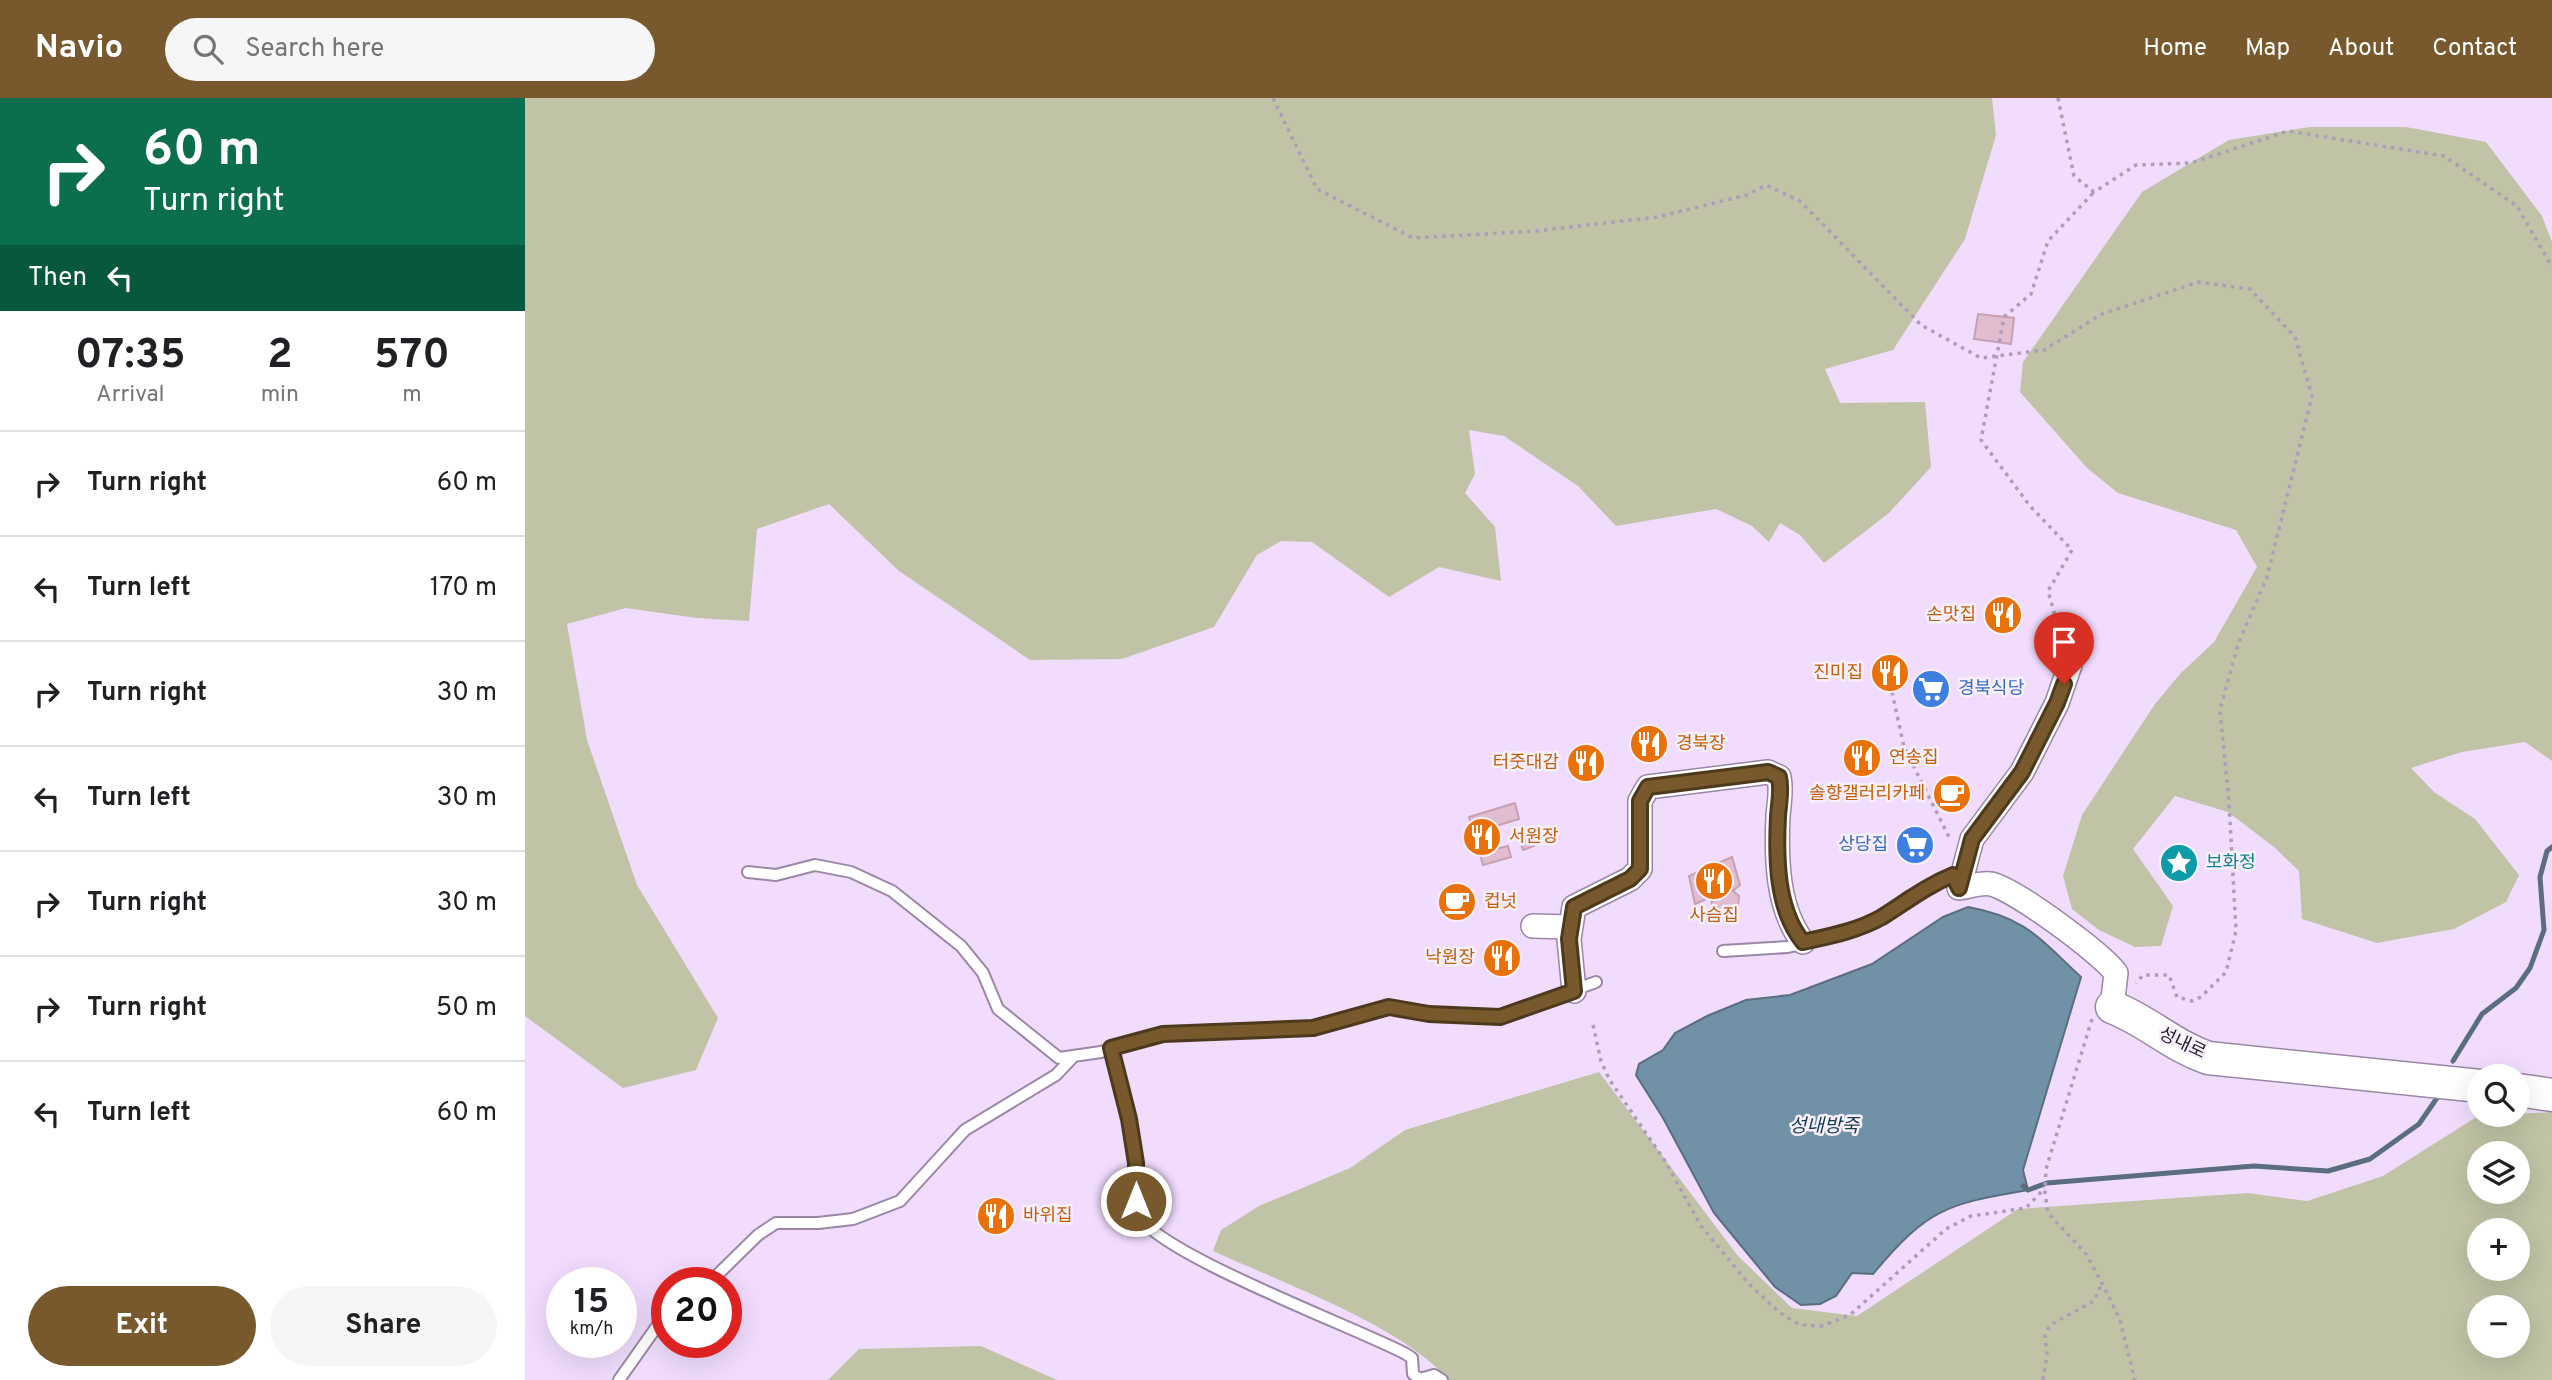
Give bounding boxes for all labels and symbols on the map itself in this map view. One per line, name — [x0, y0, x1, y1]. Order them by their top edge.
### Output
restaurant icon: 손맛집 — [1982, 594, 2024, 636]
place label: 손맛집 — [1926, 604, 1976, 627]
pin — [2034, 612, 2094, 684]
restaurant icon: 진미집 — [1869, 652, 1911, 694]
place label: 진미집 — [1813, 662, 1863, 685]
supermarket icon: 경북식당 — [1910, 668, 1952, 710]
place label: 경북식당 — [1958, 678, 2024, 701]
restaurant icon: 경북장 — [1628, 723, 1670, 765]
place label: 경북장 — [1676, 733, 1726, 756]
restaurant icon: 연송집 — [1841, 737, 1883, 779]
restaurant icon: 터줏대감 — [1565, 742, 1607, 784]
place label: 연송집 — [1889, 747, 1939, 770]
place label: 터줏대감 — [1493, 752, 1559, 775]
cafe icon: 솔향갤러리카페 — [1931, 773, 1973, 815]
place label: 솔향갤러리카페 — [1809, 783, 1925, 806]
restaurant icon: 서원장 — [1461, 816, 1503, 858]
supermarket icon: 상당집 — [1894, 824, 1936, 866]
place label: 서원장 — [1509, 826, 1559, 849]
place label: 상당집 — [1838, 834, 1888, 857]
place icon: 보화정 — [2158, 842, 2200, 884]
place label: 보화정 — [2206, 852, 2256, 875]
restaurant icon: 사슴집 — [1693, 860, 1735, 902]
cafe icon: 컵넛 — [1436, 881, 1478, 923]
place label: 컵넛 — [1484, 891, 1517, 914]
place label: 사슴집 — [1689, 905, 1739, 928]
restaurant icon: 낙원장 — [1481, 937, 1523, 979]
place label: 낙원장 — [1425, 947, 1475, 970]
street label: 성내로 — [2155, 1023, 2209, 1065]
water label: 성내방죽 — [1789, 1115, 1860, 1139]
position arrow — [1099, 1164, 1173, 1238]
restaurant icon: 바위집 — [975, 1195, 1017, 1237]
place label: 바위집 — [1023, 1205, 1073, 1228]
speed limit sign: 20 — [651, 1267, 742, 1358]

